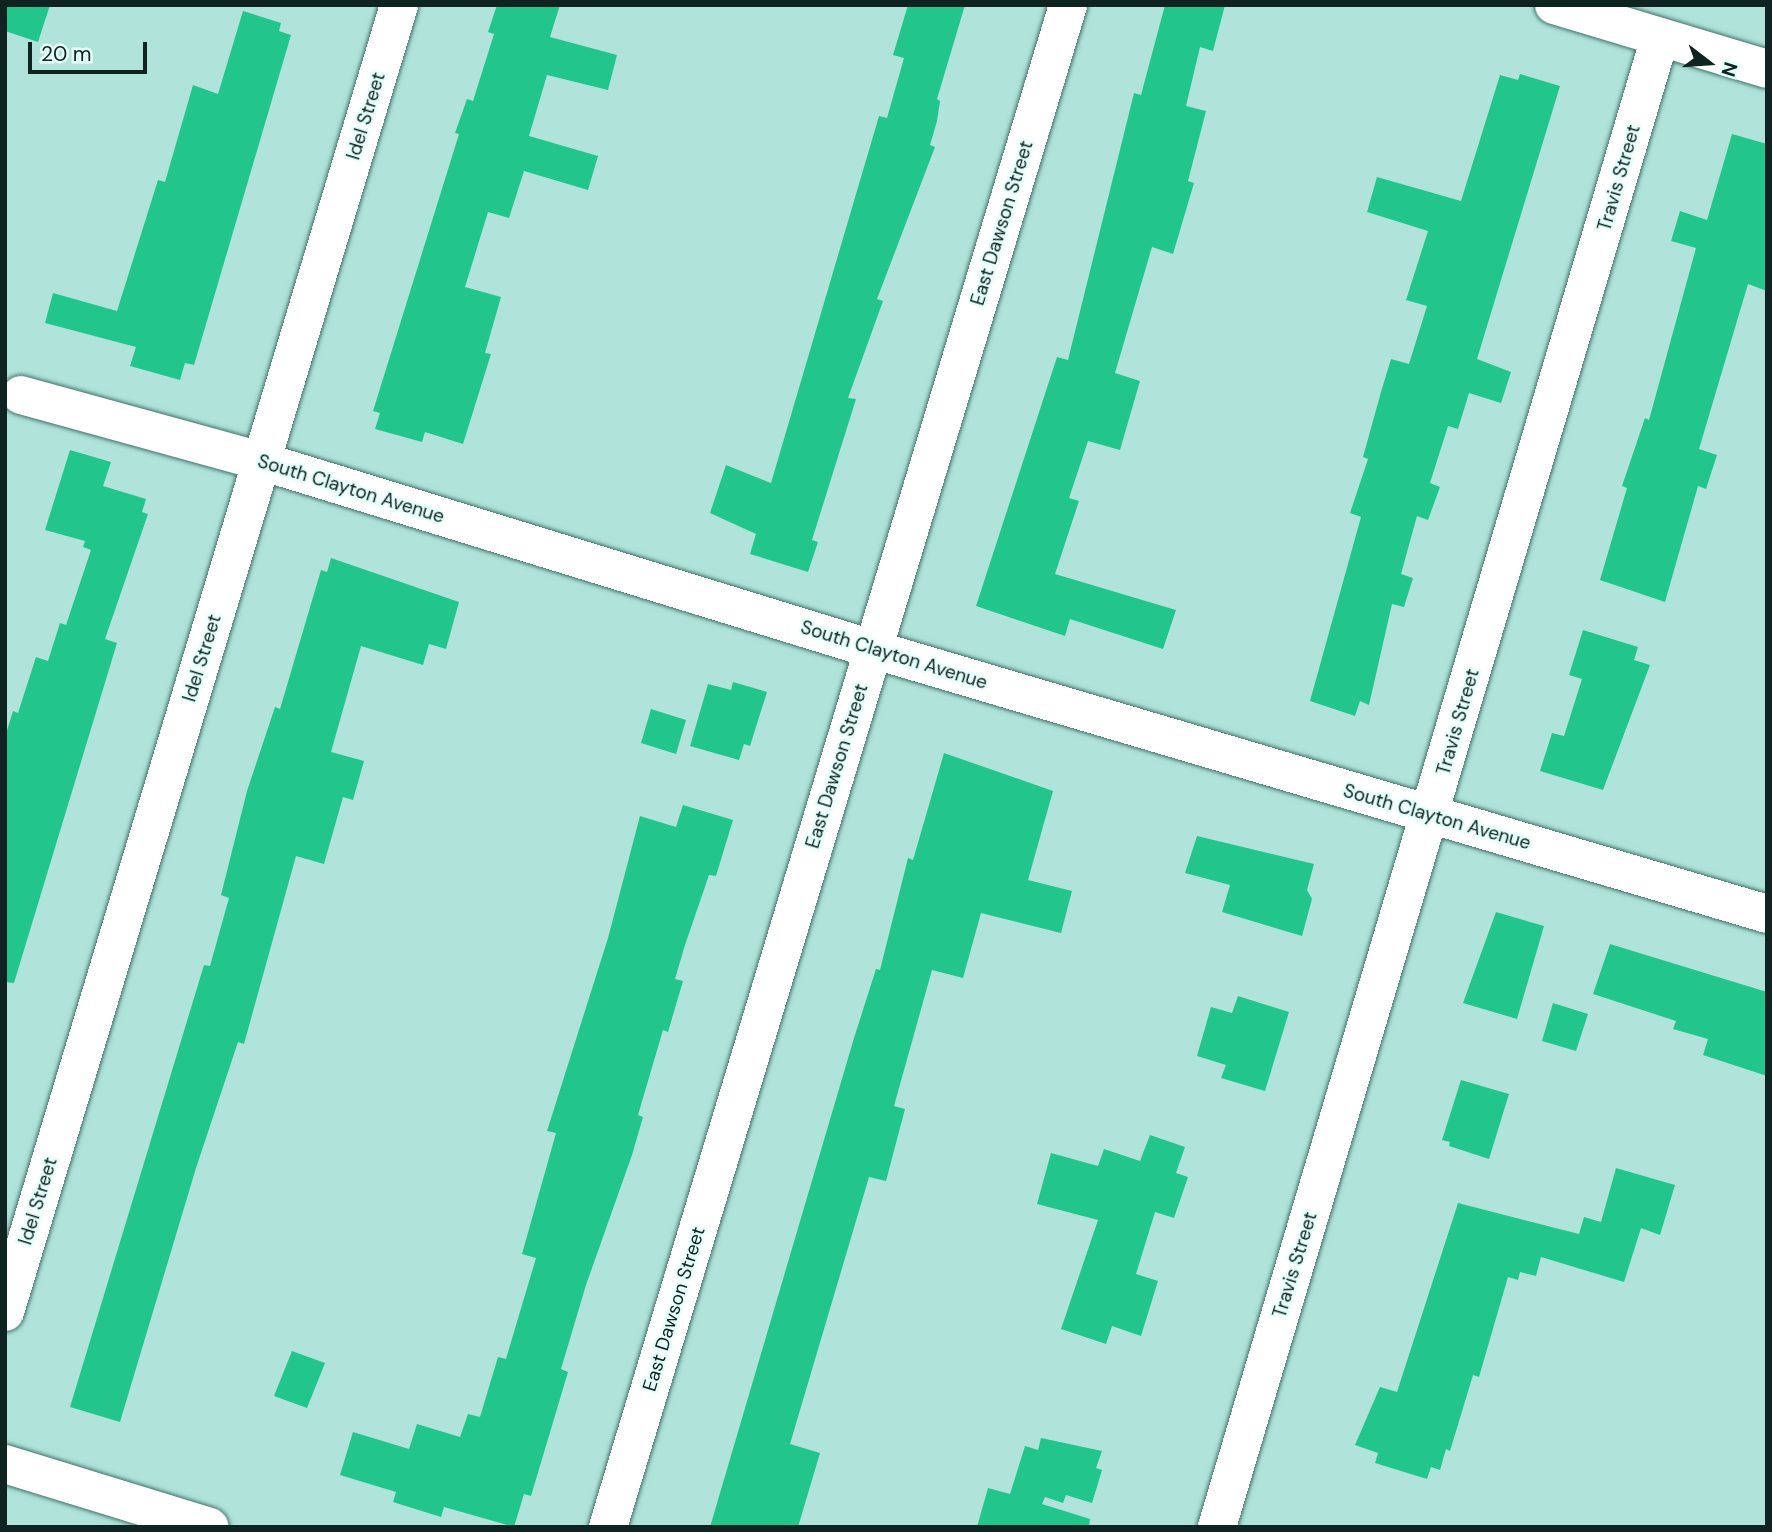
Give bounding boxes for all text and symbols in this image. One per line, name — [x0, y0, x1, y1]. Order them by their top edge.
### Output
scale bar — [32, 28, 150, 72]
north arrow — [1674, 28, 1744, 98]
text: 20 m — [41, 40, 92, 68]
text: N — [1716, 59, 1744, 80]
street label: Idel Street — [342, 69, 390, 163]
street label: Travis Street — [1593, 122, 1645, 234]
street label: East Dawson Street — [966, 138, 1038, 308]
street label: South Clayton Avenue — [255, 450, 447, 528]
street label: Idel Street — [178, 611, 226, 705]
street label: South Clayton Avenue — [798, 616, 990, 694]
street label: Travis Street — [1432, 666, 1484, 778]
street label: East Dawson Street — [801, 681, 873, 851]
street label: South Clayton Avenue — [1341, 779, 1533, 855]
street label: Idel Street — [14, 1154, 62, 1248]
street label: Travis Street — [1268, 1209, 1322, 1321]
street label: East Dawson Street — [638, 1224, 710, 1394]

